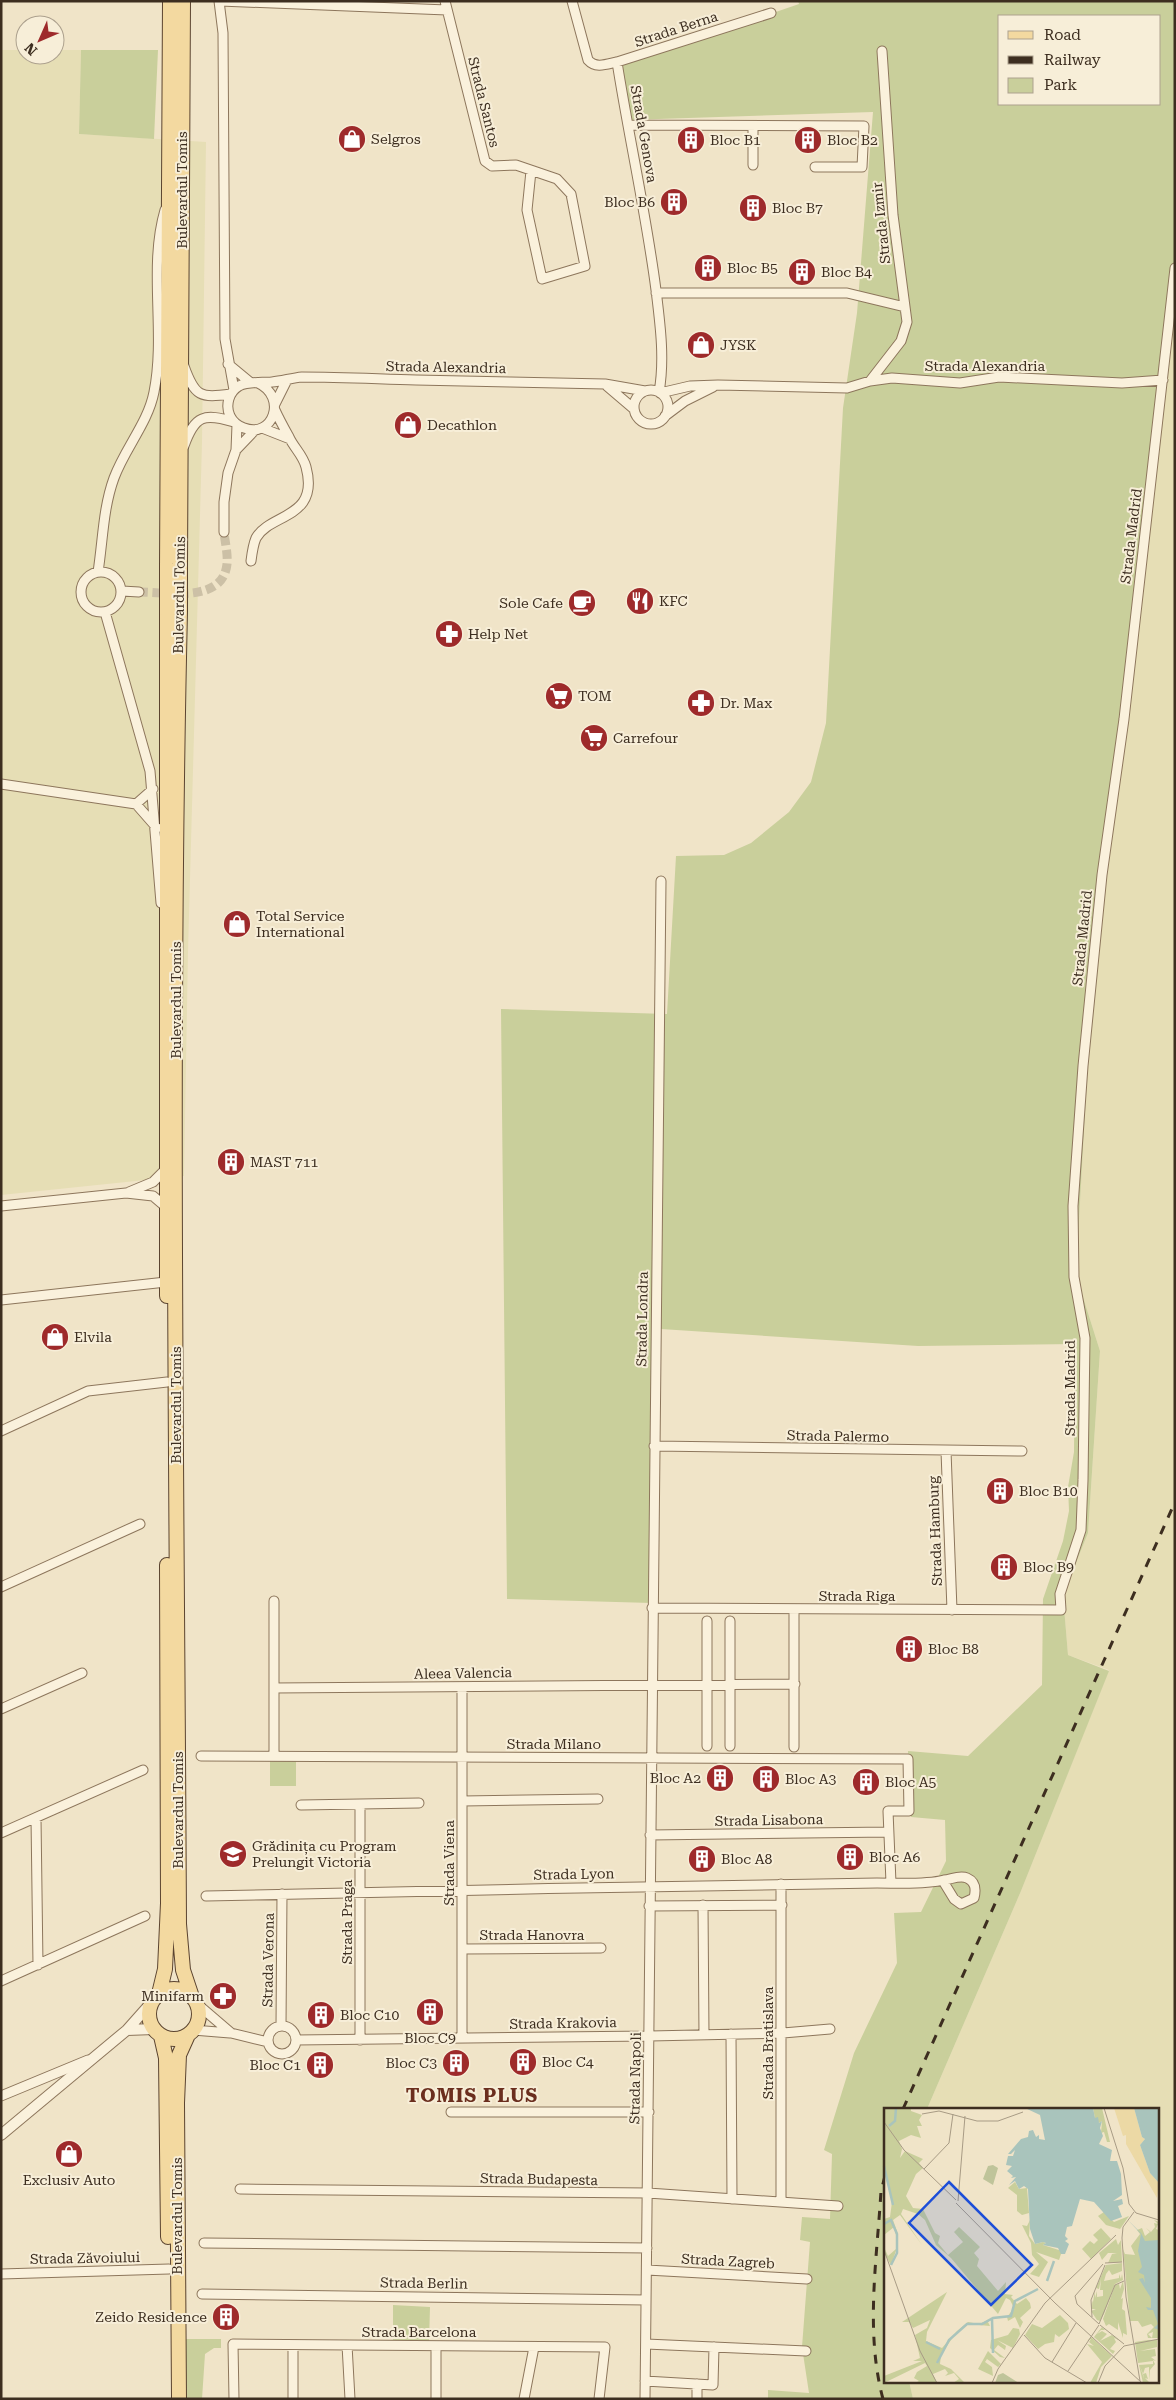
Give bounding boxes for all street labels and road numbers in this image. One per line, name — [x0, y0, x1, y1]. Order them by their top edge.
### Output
street label: Strada Berna — [632, 8, 720, 50]
street label: Strada Santos — [465, 55, 503, 149]
street label: Strada Genova — [628, 84, 661, 184]
street label: Bulevardul Tomis — [174, 131, 190, 249]
street label: Strada Izmir — [869, 181, 893, 265]
street label: Strada Alexandria — [386, 358, 507, 376]
street label: Strada Alexandria — [925, 358, 1046, 374]
street label: Strada Madrid — [1117, 487, 1145, 585]
street label: Bulevardul Tomis — [170, 536, 188, 654]
street label: Strada Madrid — [1069, 889, 1095, 987]
street label: Bulevardul Tomis — [168, 941, 184, 1059]
street label: Strada Londra — [633, 1271, 651, 1367]
street label: Strada Madrid — [1062, 1340, 1078, 1436]
street label: Bulevardul Tomis — [168, 1346, 184, 1464]
street label: Strada Palermo — [787, 1427, 889, 1445]
street label: Strada Hamburg — [925, 1476, 945, 1586]
street label: Strada Riga — [819, 1588, 896, 1604]
street label: Aleea Valencia — [414, 1664, 513, 1682]
street label: Strada Milano — [507, 1736, 601, 1752]
street label: Bulevardul Tomis — [170, 1751, 186, 1869]
street label: Strada Lisabona — [715, 1811, 824, 1829]
street label: Strada Viena — [441, 1820, 457, 1906]
street label: Strada Lyon — [533, 1865, 615, 1883]
street label: Strada Praga — [339, 1879, 355, 1964]
street label: Strada Verona — [259, 1912, 277, 2007]
street label: Strada Hanovra — [480, 1927, 585, 1943]
street label: Strada Bratislava — [760, 1986, 776, 2099]
street label: Strada Krakovia — [509, 2014, 617, 2032]
street label: Strada Napoli — [626, 2031, 644, 2124]
street label: Bulevardul Tomis — [169, 2157, 185, 2275]
street label: Strada Budapesta — [480, 2170, 598, 2188]
street label: Strada Zăvoiului — [30, 2249, 141, 2267]
street label: Strada Zagreb — [681, 2251, 775, 2271]
street label: Strada Berlin — [380, 2274, 468, 2292]
street label: Strada Barcelona — [362, 2324, 477, 2340]

